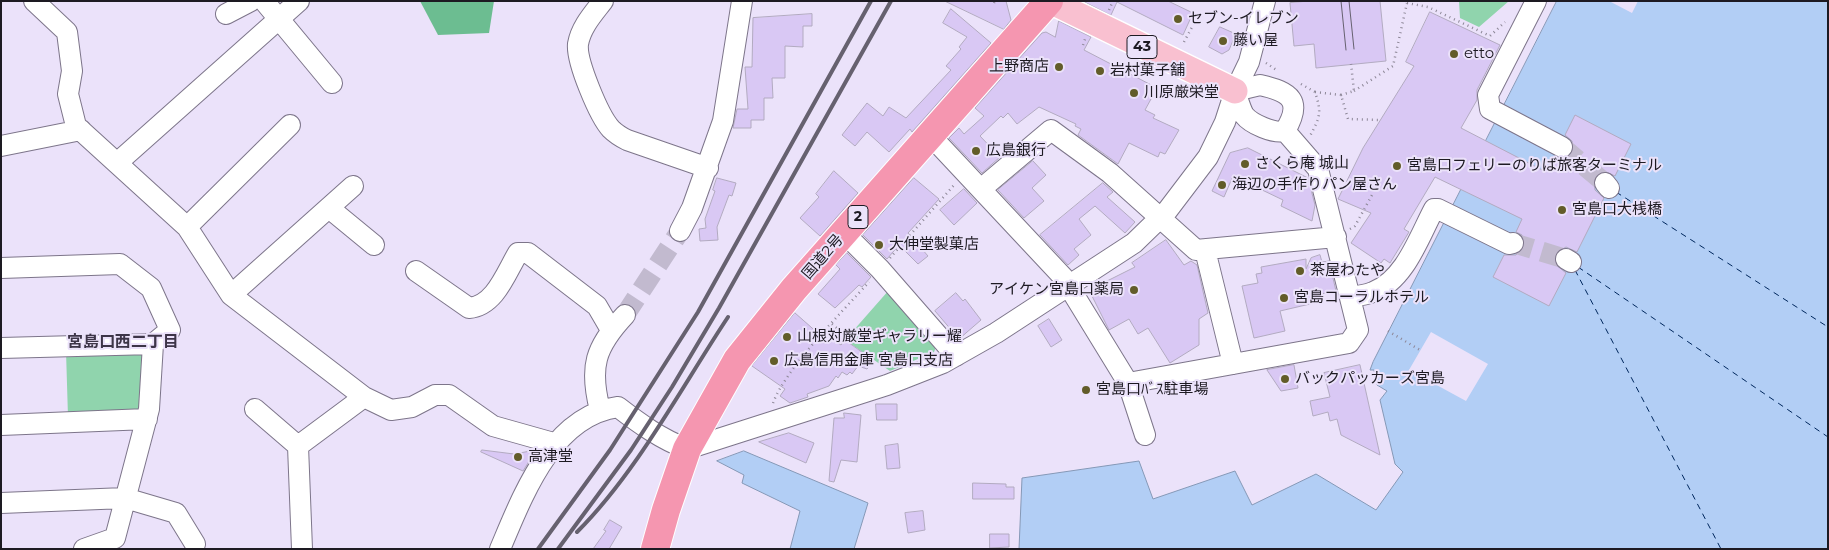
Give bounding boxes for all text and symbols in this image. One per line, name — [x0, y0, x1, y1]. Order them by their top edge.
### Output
place label: セブン-イレブン — [1188, 10, 1299, 28]
marker: セブン-イレブン — [1172, 13, 1184, 25]
place label: 藤い屋 — [1233, 32, 1278, 50]
marker: 藤い屋 — [1217, 35, 1229, 47]
road number: 43 — [1127, 36, 1157, 58]
place label: etto — [1464, 45, 1494, 63]
marker: etto — [1448, 48, 1460, 60]
place label: 上野商店 — [989, 58, 1049, 76]
marker: 上野商店 — [1053, 61, 1065, 73]
place label: 岩村菓子舗 — [1110, 62, 1185, 80]
marker: 岩村菓子舗 — [1094, 65, 1106, 77]
place label: 川原厳栄堂 — [1144, 84, 1219, 102]
marker: 川原厳栄堂 — [1128, 87, 1140, 99]
place label: 広島銀行 — [986, 142, 1046, 160]
marker: 広島銀行 — [970, 145, 982, 157]
place label: さくら庵 城山 — [1255, 155, 1349, 173]
place label: 宮島口フェリーのりば旅客ターミナル — [1407, 157, 1662, 175]
marker: さくら庵 城山 — [1239, 158, 1251, 170]
marker: 宮島口フェリーのりば旅客ターミナル — [1391, 160, 1403, 172]
place label: 海辺の手作りパン屋さん — [1232, 176, 1397, 194]
marker: 海辺の手作りパン屋さん — [1216, 179, 1228, 191]
place label: 宮島口大桟橋 — [1572, 201, 1662, 219]
marker: 宮島口大桟橋 — [1556, 204, 1568, 216]
road number: 2 — [848, 206, 868, 228]
street label: 国道2号 — [799, 231, 847, 283]
place label: 大伸堂製菓店 — [889, 236, 979, 254]
marker: 大伸堂製菓店 — [873, 239, 885, 251]
place label: 茶屋わたや — [1310, 262, 1385, 280]
marker: 茶屋わたや — [1294, 265, 1306, 277]
place label: アイケン宮島口薬局 — [989, 281, 1124, 299]
marker: アイケン宮島口薬局 — [1128, 284, 1140, 296]
place label: 宮島コーラルホテル — [1294, 289, 1429, 307]
marker: 宮島コーラルホテル — [1278, 292, 1290, 304]
place label: 山根対厳堂ギャラリー耀 — [797, 328, 962, 346]
marker: 山根対厳堂ギャラリー耀 — [781, 331, 793, 343]
district label: 宮島口西二丁目 — [67, 332, 179, 352]
place label: 広島信用金庫 宮島口支店 — [784, 352, 953, 370]
marker: 広島信用金庫 宮島口支店 — [768, 355, 780, 367]
place label: バックパッカーズ宮島 — [1295, 370, 1445, 388]
marker: バックパッカーズ宮島 — [1279, 373, 1291, 385]
place label: 宮島口ﾊﾞｽ駐車場 — [1096, 381, 1208, 399]
marker: 宮島口ﾊﾞｽ駐車場 — [1080, 384, 1092, 396]
place label: 高津堂 — [528, 448, 573, 466]
marker: 高津堂 — [512, 451, 524, 463]

